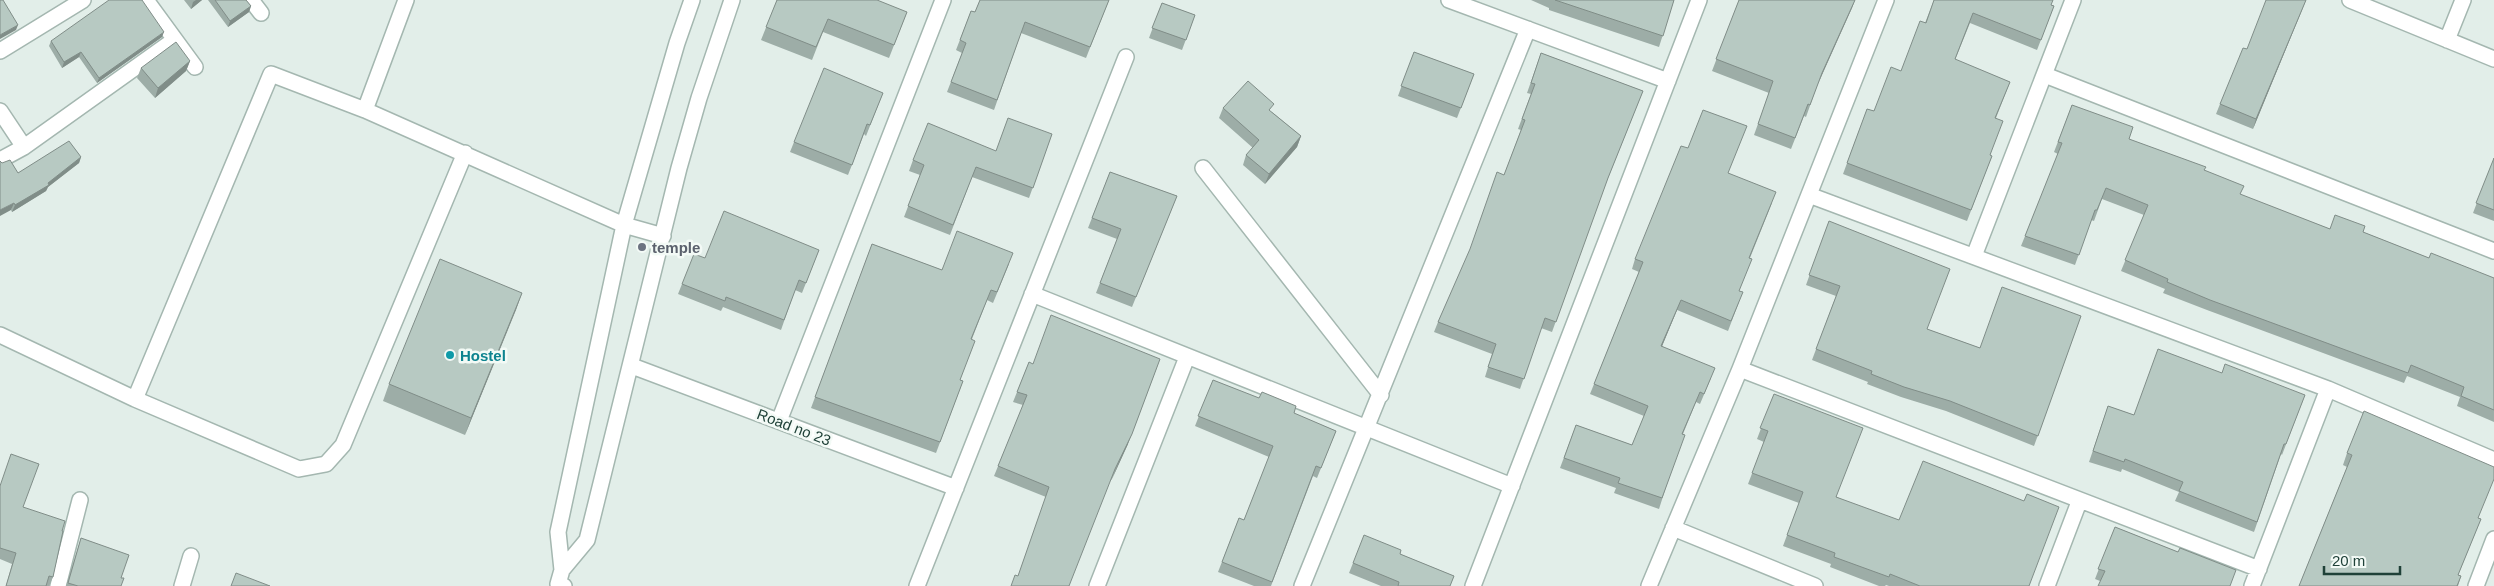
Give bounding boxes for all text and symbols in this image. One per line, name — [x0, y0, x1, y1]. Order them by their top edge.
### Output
place label: temple — [652, 239, 700, 256]
marker: temple — [636, 241, 648, 253]
place label: Hostel — [460, 347, 506, 364]
marker: Hostel — [444, 349, 456, 361]
street label: Road no 23 — [755, 405, 833, 449]
scale bar — [2324, 544, 2400, 576]
text: 20 m — [2332, 552, 2365, 569]

